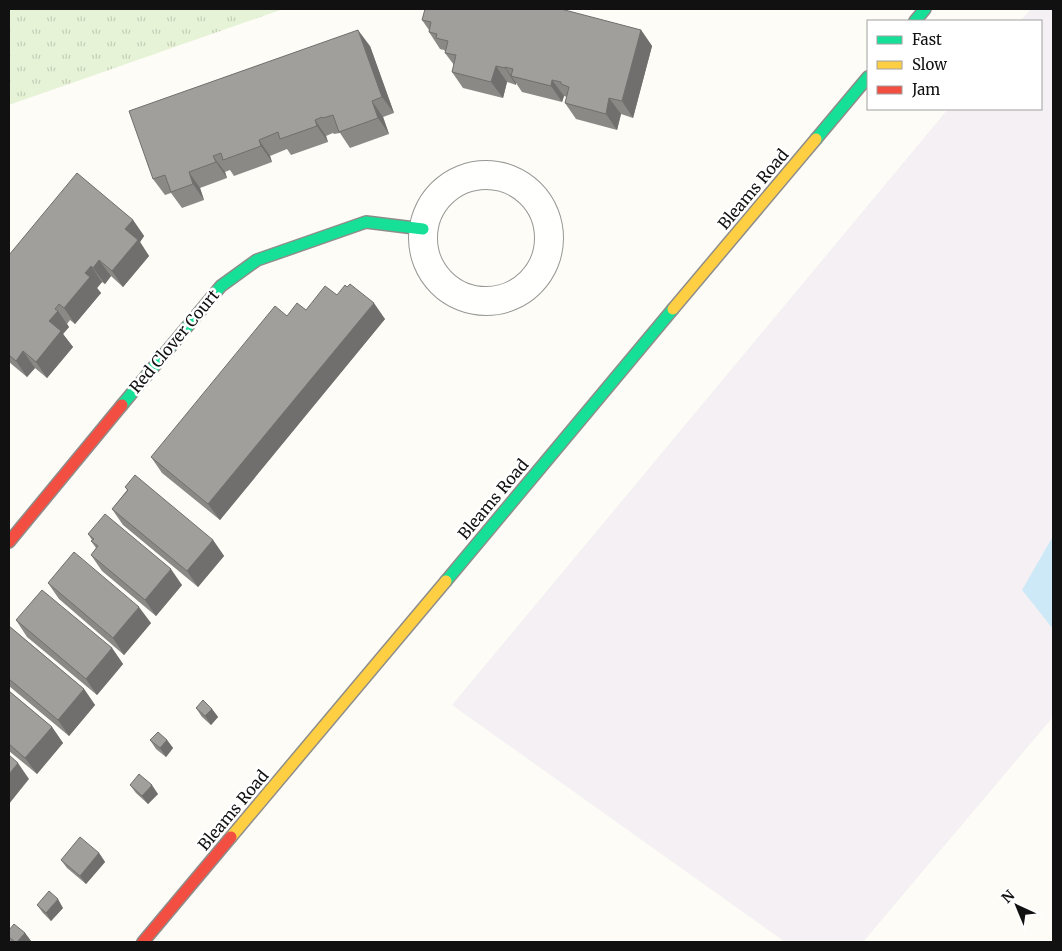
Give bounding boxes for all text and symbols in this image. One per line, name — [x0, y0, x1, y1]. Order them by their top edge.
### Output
legend — [867, 20, 1042, 110]
text: Fast — [912, 30, 942, 49]
text: Slow — [912, 55, 947, 74]
text: Jam — [911, 80, 940, 99]
street label: Bleams Road — [714, 144, 793, 233]
street label: Red Clover Court — [125, 285, 224, 397]
street label: Bleams Road — [454, 454, 533, 543]
street label: Bleams Road — [194, 765, 273, 854]
north arrow — [992, 881, 1042, 931]
text: N — [998, 886, 1018, 907]

